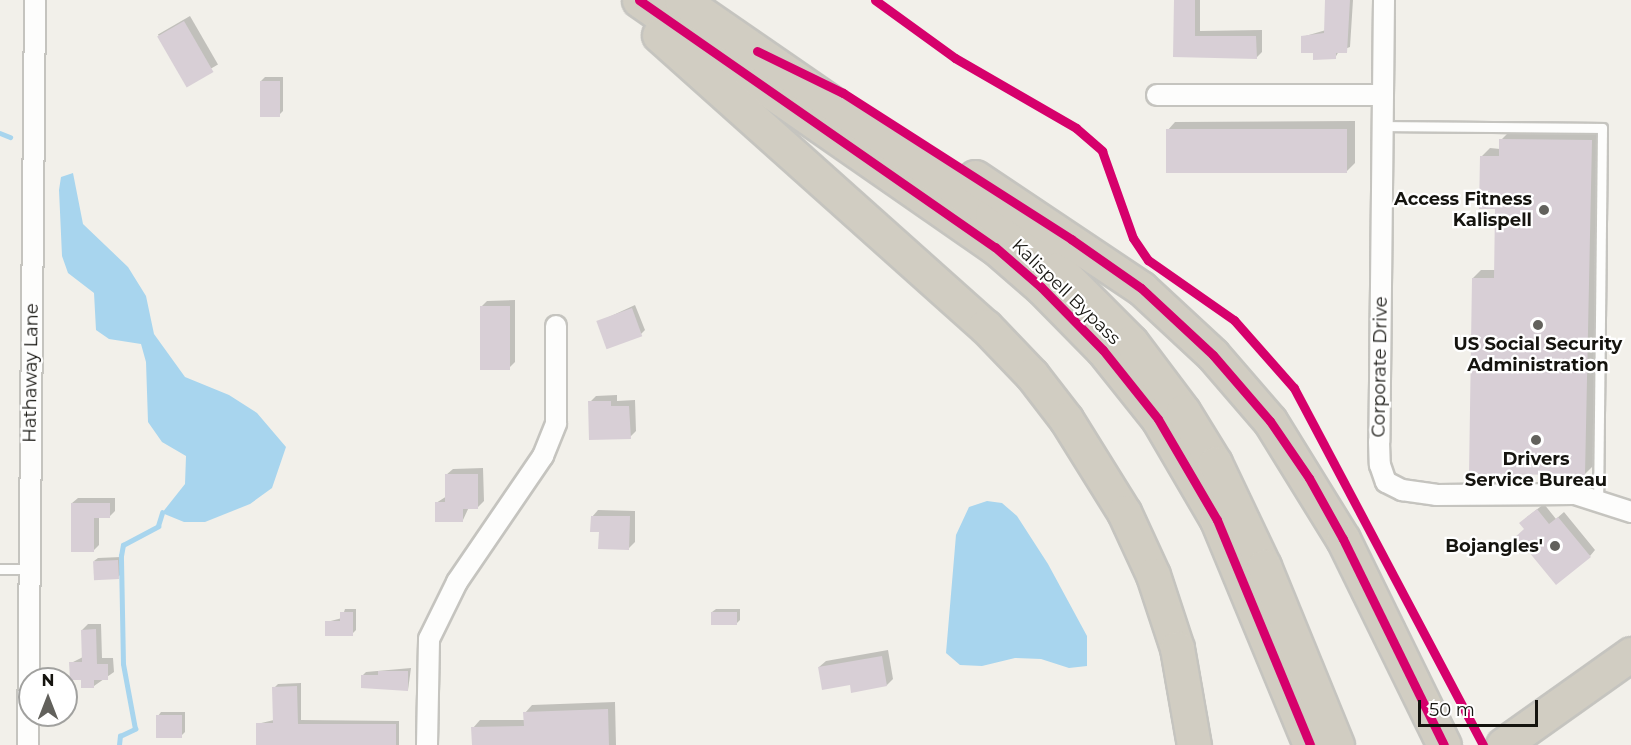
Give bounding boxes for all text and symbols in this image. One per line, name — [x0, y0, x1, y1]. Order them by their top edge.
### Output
place label: Access Fitness Kalispell — [1394, 189, 1532, 232]
marker: Access Fitness Kalispell — [1537, 203, 1551, 217]
street label: Kalispell Bypass — [1007, 235, 1125, 349]
street label: Corporate Drive — [1368, 296, 1392, 438]
street label: Hathaway Lane — [19, 303, 43, 443]
marker: US Social Security Administration — [1531, 318, 1545, 332]
place label: US Social Security Administration — [1454, 334, 1622, 376]
marker: Drivers Service Bureau — [1529, 433, 1543, 447]
place label: Drivers Service Bureau — [1465, 449, 1607, 492]
place label: Bojangles' — [1445, 535, 1543, 557]
marker: Bojangles' — [1548, 539, 1562, 553]
north arrow — [18, 667, 78, 727]
text: N — [42, 671, 54, 690]
scale bar — [1421, 688, 1541, 726]
text: 50 m — [1429, 699, 1475, 721]

